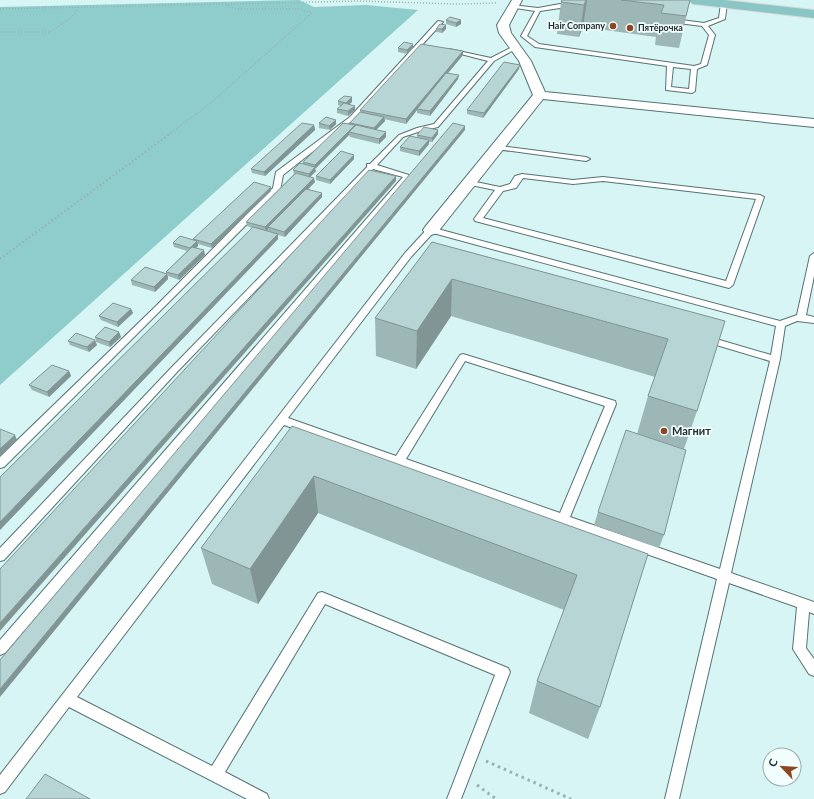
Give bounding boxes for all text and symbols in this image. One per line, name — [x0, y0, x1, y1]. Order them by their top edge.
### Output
place label: Hair Company — [548, 20, 605, 31]
marker: Hair Company — [608, 21, 618, 31]
place label: Пятёрочка — [638, 22, 683, 33]
marker: Пятёрочка — [625, 23, 635, 33]
place label: Магнит — [672, 424, 711, 437]
marker: Магнит — [659, 426, 669, 436]
north arrow — [762, 747, 802, 787]
text: С — [765, 756, 780, 769]

